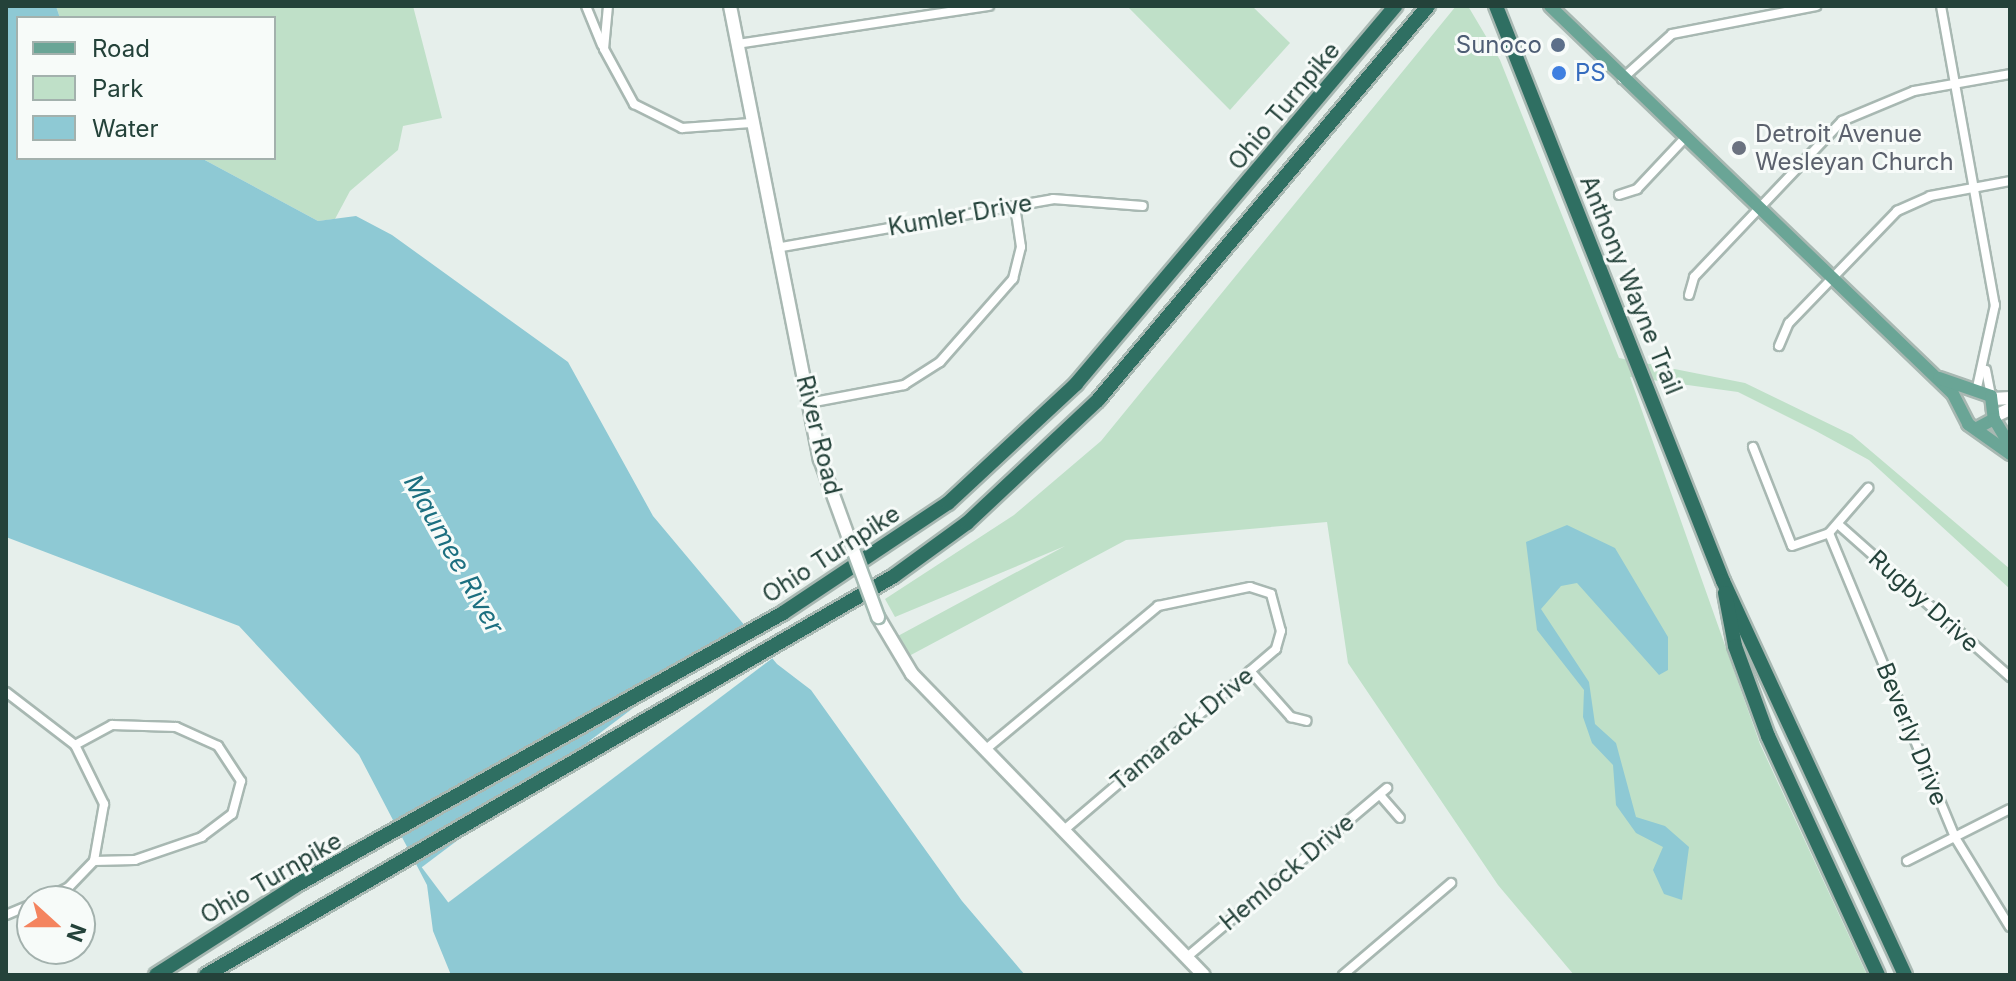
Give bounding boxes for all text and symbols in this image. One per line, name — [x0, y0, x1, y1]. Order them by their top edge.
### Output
legend — [16, 16, 276, 160]
place label: Sunoco — [1456, 31, 1542, 59]
text: Road — [92, 34, 150, 63]
street label: Ohio Turnpike — [1222, 36, 1346, 176]
marker: Sunoco — [1549, 36, 1567, 54]
place label: PS — [1575, 59, 1606, 87]
marker: PS — [1550, 64, 1568, 82]
text: Park — [92, 74, 143, 103]
text: Water — [92, 114, 159, 143]
place label: Detroit Avenue Wesleyan Church — [1755, 120, 1954, 176]
marker: Detroit Avenue Wesleyan Church — [1730, 139, 1748, 157]
street label: Anthony Wayne Trail — [1574, 171, 1688, 399]
street label: Kumler Drive — [886, 188, 1034, 242]
street label: River Road — [790, 372, 848, 498]
water label: Maumee River — [398, 469, 510, 639]
street label: Ohio Turnpike — [757, 499, 905, 609]
street label: Rugby Drive — [1863, 544, 1985, 658]
street label: Beverly Drive — [1870, 658, 1954, 810]
street label: Tamarack Drive — [1105, 661, 1259, 797]
street label: Hemlock Drive — [1214, 808, 1360, 936]
street label: Ohio Turnpike — [195, 826, 347, 930]
north arrow — [16, 885, 96, 965]
text: N — [61, 920, 92, 945]

